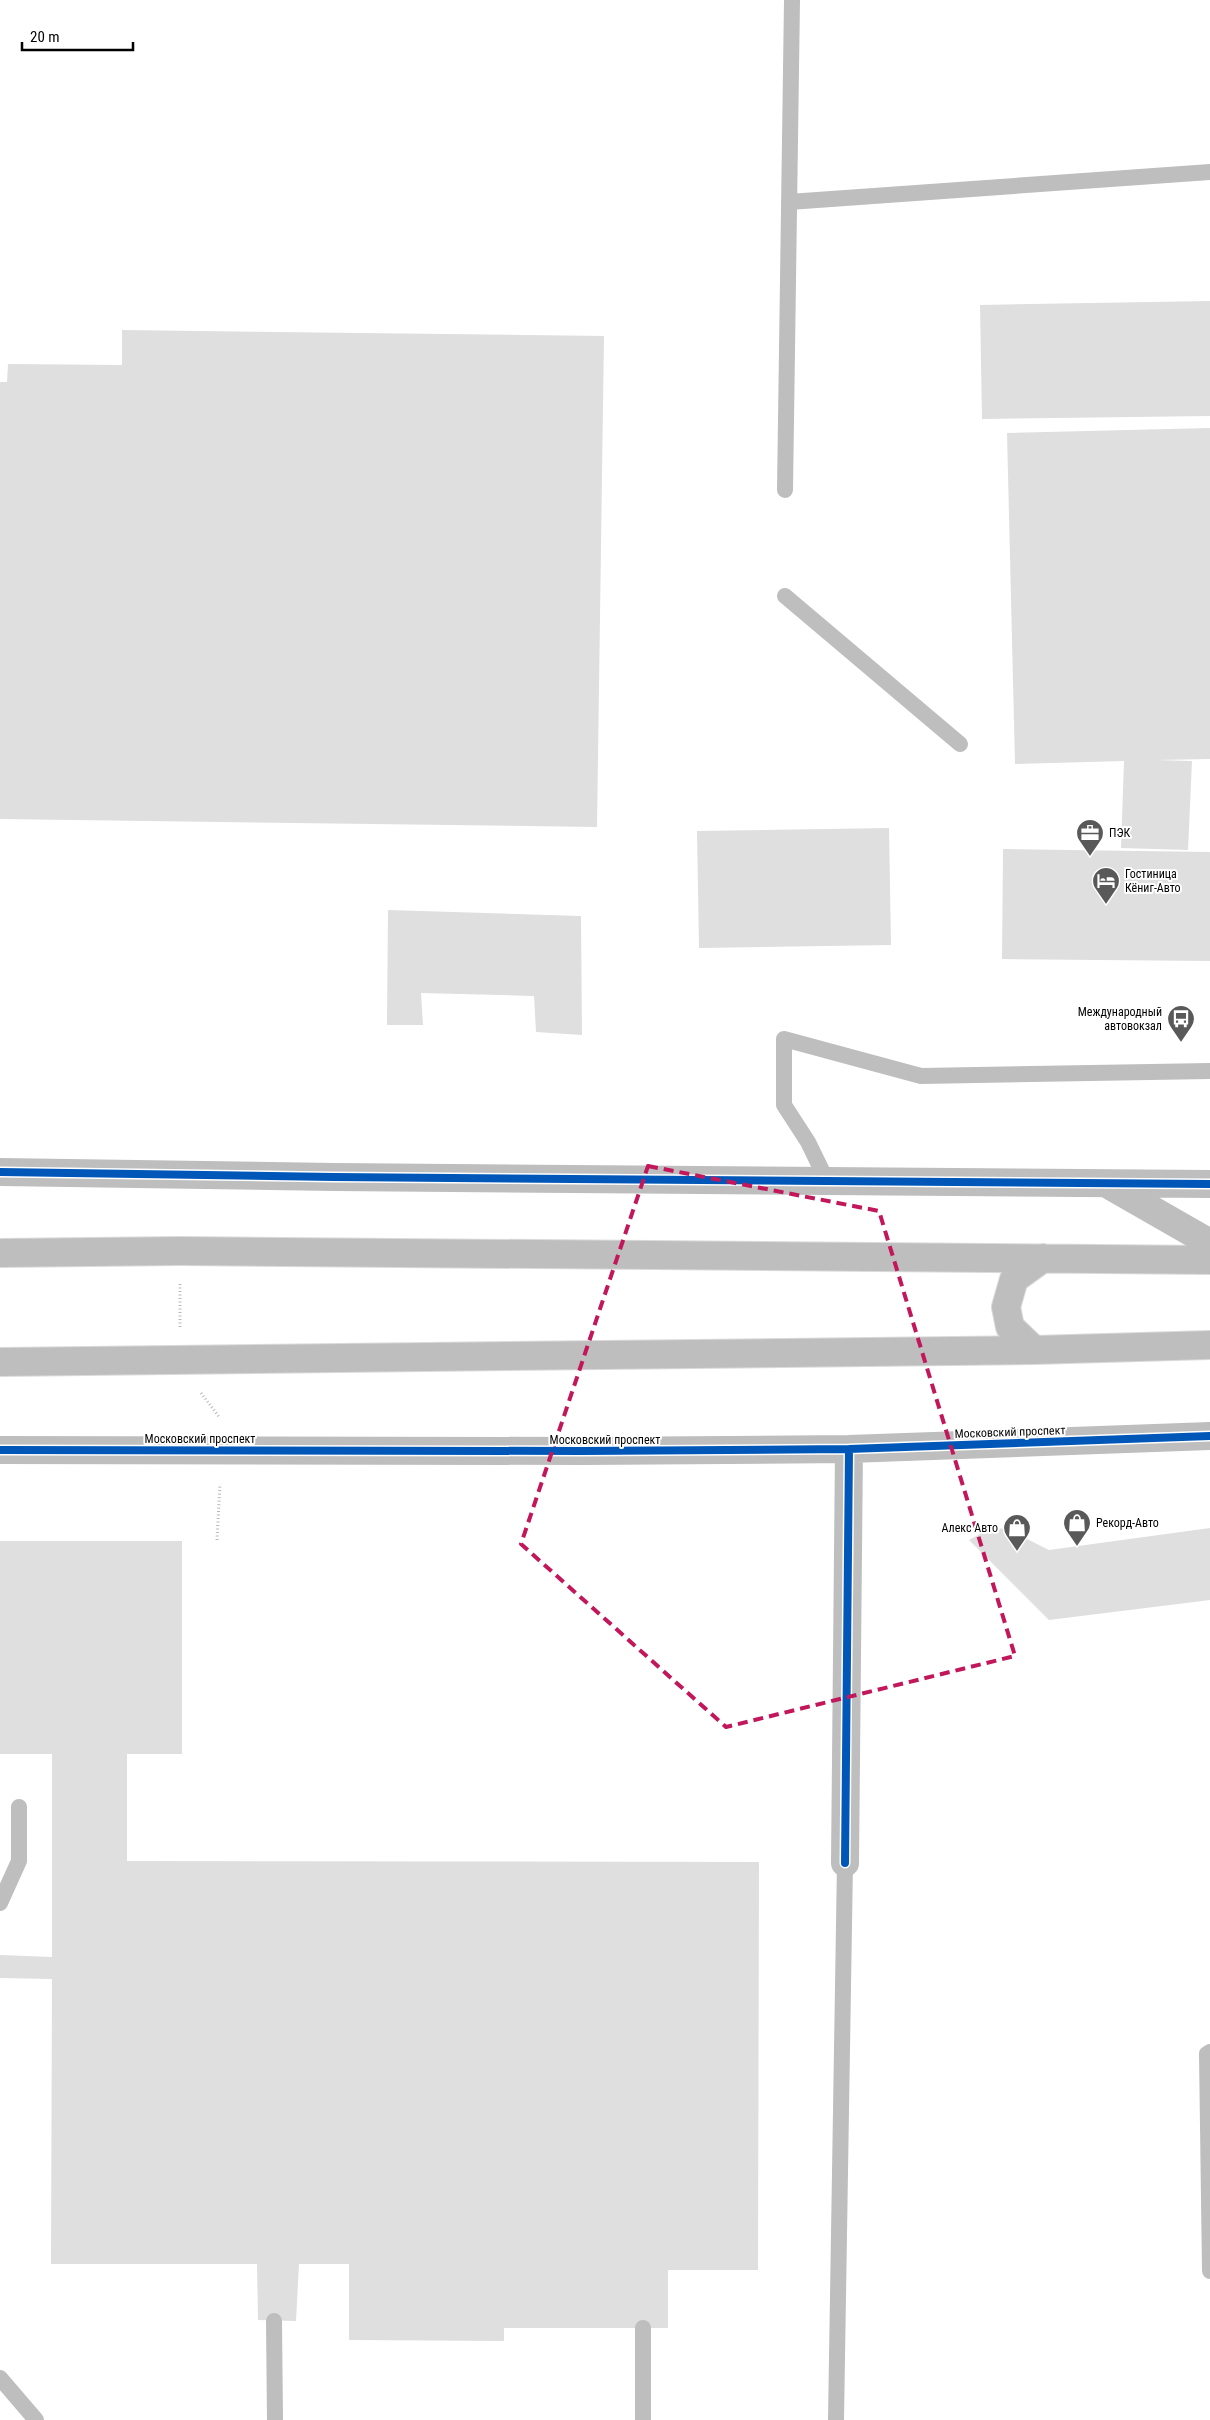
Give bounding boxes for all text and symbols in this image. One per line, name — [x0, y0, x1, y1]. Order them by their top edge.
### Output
scale bar — [22, 20, 134, 52]
text: 20 m — [30, 28, 60, 46]
office icon: ПЭК — [1075, 818, 1105, 857]
place label: ПЭК — [1109, 826, 1131, 840]
hotel icon: Гостиница Кёниг-Авто — [1091, 866, 1121, 905]
place label: Гостиница Кёниг-Авто — [1125, 867, 1181, 895]
bus stop icon: Международный автовокзал — [1166, 1004, 1196, 1043]
place label: Международный автовокзал — [1078, 1005, 1162, 1033]
street label: Московский проспект — [954, 1423, 1066, 1441]
street label: Московский проспект — [145, 1432, 255, 1446]
street label: Московский проспект — [550, 1433, 660, 1447]
shop icon: Рекорд-Авто — [1062, 1508, 1092, 1547]
shop icon: Алекс Авто — [1002, 1513, 1032, 1552]
place label: Рекорд-Авто — [1096, 1516, 1159, 1530]
place label: Алекс Авто — [941, 1521, 998, 1535]

